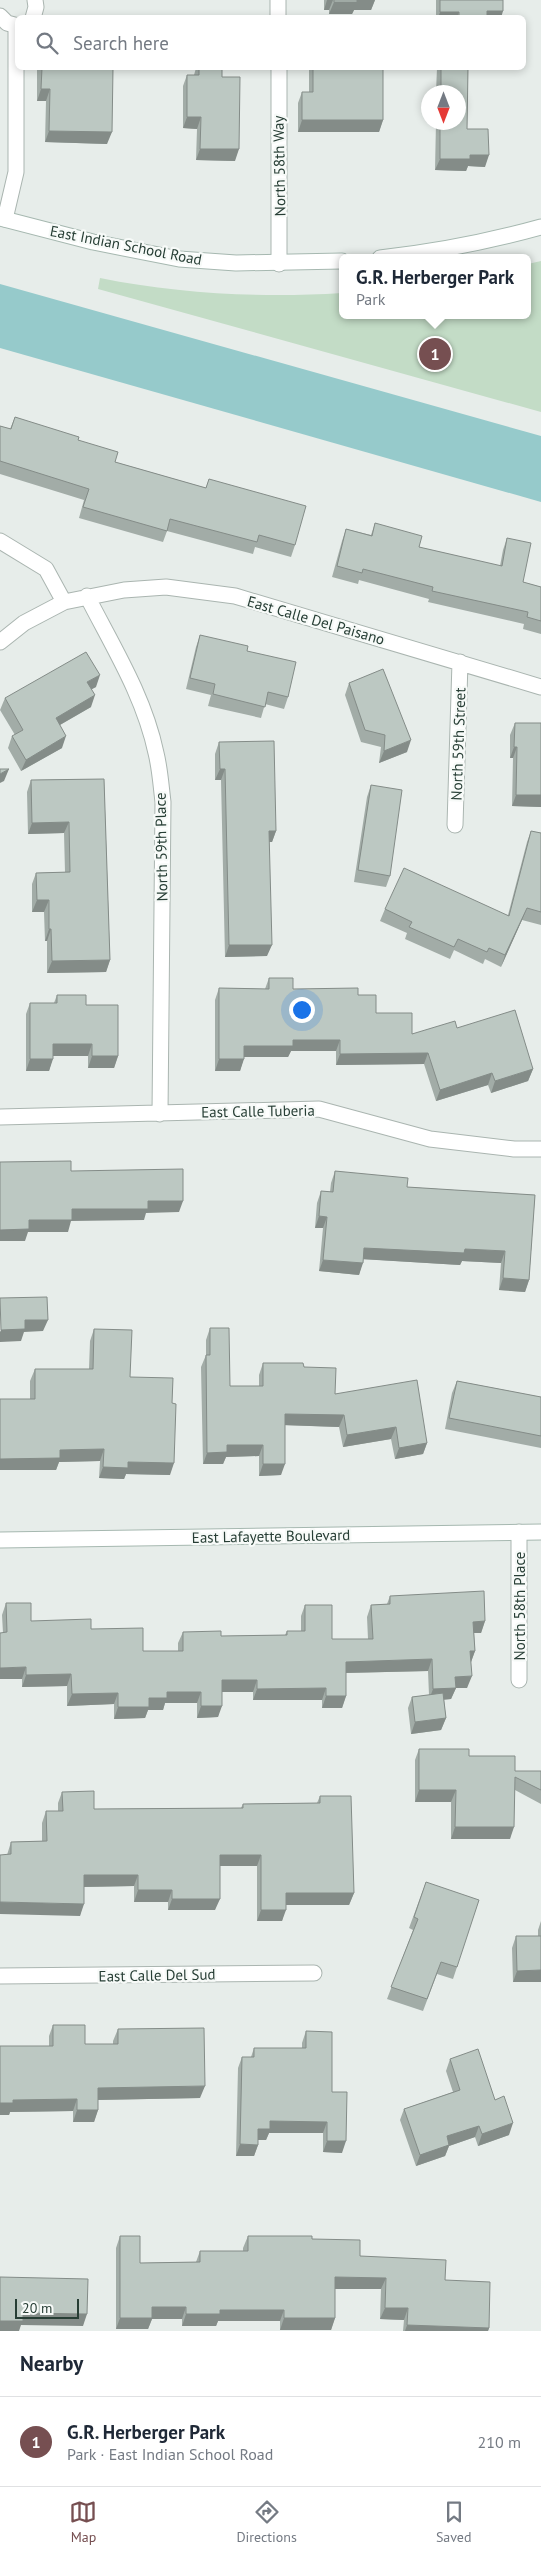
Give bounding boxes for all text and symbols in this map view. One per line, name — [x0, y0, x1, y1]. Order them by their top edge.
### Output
search box — [15, 15, 526, 70]
icon: search — [33, 29, 61, 57]
text: Search here — [73, 31, 169, 55]
north arrow — [421, 85, 466, 130]
street label: North 58th Way — [269, 116, 289, 216]
street label: East Indian School Road — [48, 221, 204, 269]
popup — [339, 254, 531, 319]
text: G.R. Herberger Park — [356, 265, 514, 289]
text: Park — [356, 289, 385, 309]
pin: 1 — [419, 335, 451, 373]
street label: East Calle Del Paisano — [245, 591, 387, 649]
street label: North 59th Street — [447, 687, 469, 801]
street label: North 59th Place — [151, 792, 171, 902]
your location — [289, 997, 315, 1023]
street label: East Calle Tuberia — [201, 1101, 315, 1121]
street label: East Lafayette Boulevard — [192, 1525, 350, 1547]
street label: North 58th Place — [510, 1552, 529, 1660]
street label: East Calle Del Sud — [98, 1964, 216, 1986]
scale bar — [15, 2296, 79, 2319]
text: 20 m — [22, 2299, 52, 2317]
text: Nearby — [20, 2350, 83, 2377]
text: G.R. Herberger Park — [67, 2420, 225, 2444]
text: 1 — [31, 2432, 41, 2452]
text: 210 m — [478, 2432, 521, 2452]
text: Park · East Indian School Road — [67, 2444, 273, 2464]
tab: Map — [69, 2498, 97, 2546]
tab: Directions — [236, 2498, 297, 2546]
tab: Saved — [436, 2498, 472, 2546]

